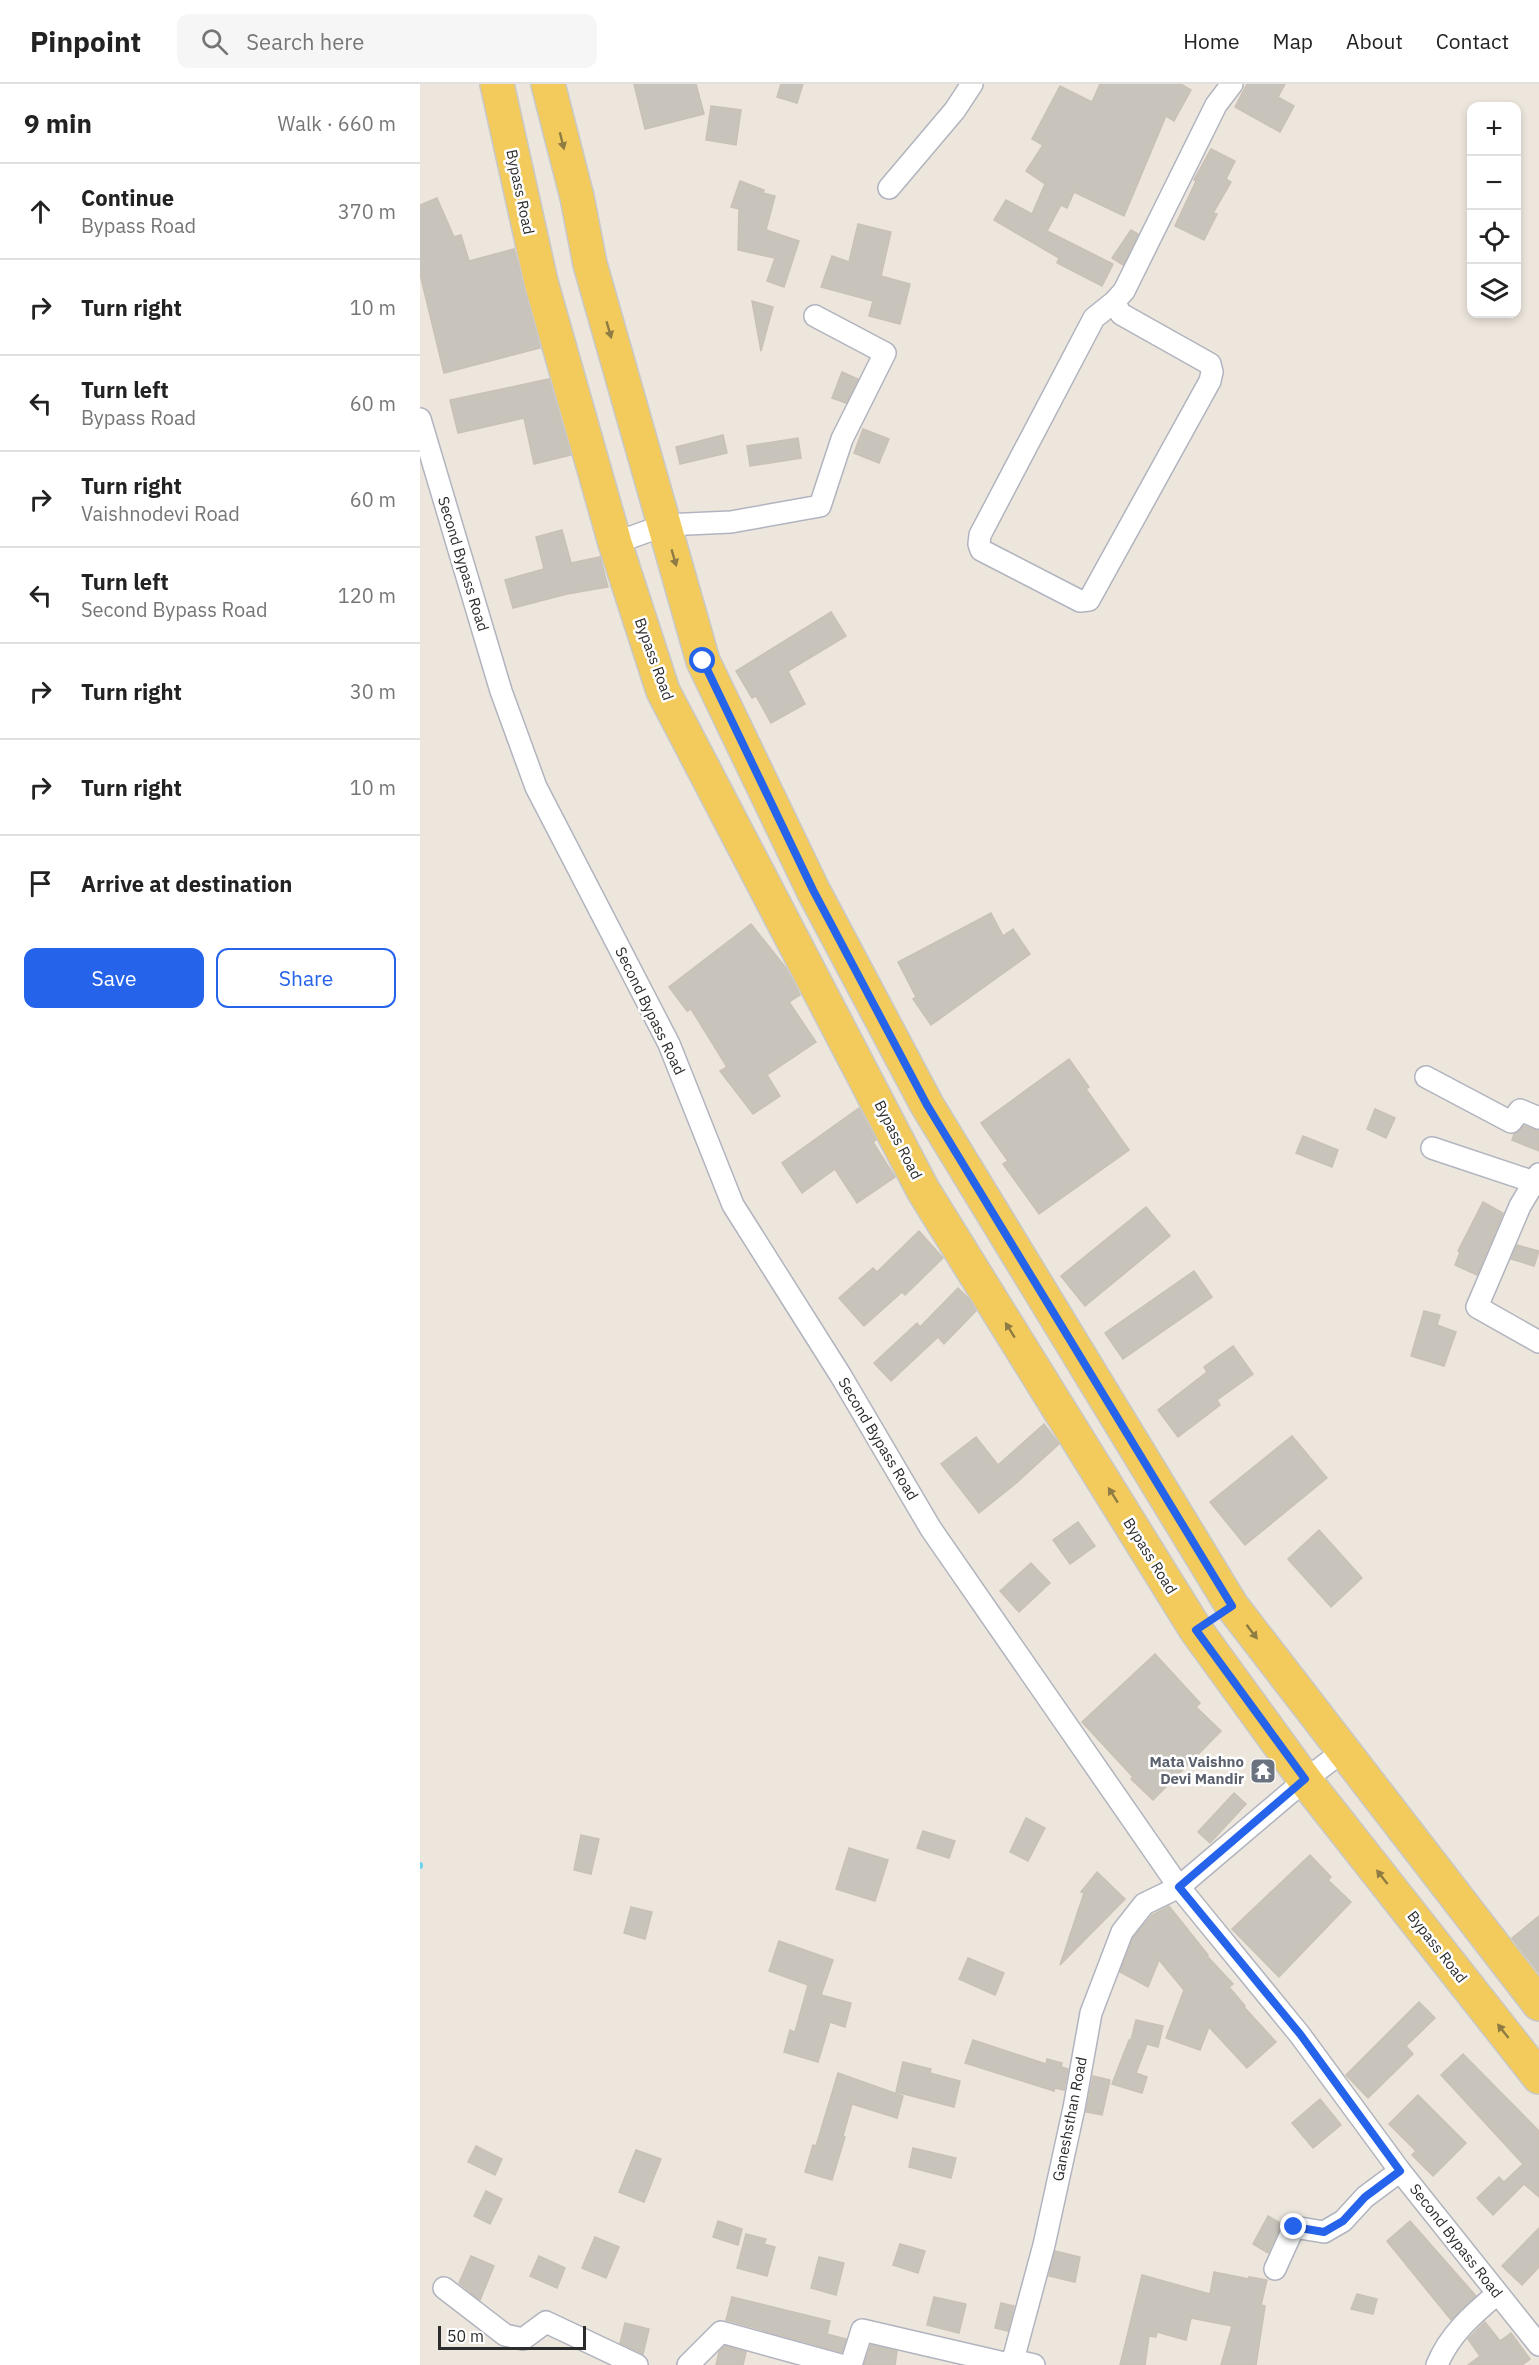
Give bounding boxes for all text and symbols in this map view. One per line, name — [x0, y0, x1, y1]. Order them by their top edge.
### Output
search box — [177, 14, 597, 68]
text: Pinpoint — [30, 23, 141, 60]
icon: search — [198, 25, 231, 58]
text: Search here — [246, 27, 364, 56]
text: Home — [1183, 27, 1240, 55]
text: Map — [1273, 27, 1313, 55]
text: About — [1346, 27, 1403, 55]
text: Contact — [1436, 27, 1509, 55]
map controls — [1467, 102, 1521, 318]
button: + — [1467, 102, 1521, 156]
text: 9 min — [24, 106, 92, 140]
text: Walk · 660 m — [278, 110, 396, 137]
one-way arrow — [558, 132, 567, 150]
street label: Bypass Road — [502, 148, 539, 236]
button: − — [1467, 156, 1521, 210]
text: Continue — [81, 183, 174, 212]
icon: ahead — [24, 195, 57, 228]
text: 370 m — [338, 198, 396, 225]
button: locate — [1467, 210, 1521, 264]
text: Bypass Road — [81, 212, 196, 239]
button: layers — [1467, 264, 1521, 318]
icon: right — [24, 291, 57, 324]
text: Turn right — [81, 293, 182, 322]
text: 10 m — [350, 294, 396, 321]
one-way arrow — [605, 321, 614, 339]
text: Turn left — [81, 375, 169, 404]
icon: left — [24, 387, 57, 420]
text: 60 m — [350, 390, 396, 417]
text: Bypass Road — [81, 404, 196, 431]
text: Turn right — [81, 471, 182, 500]
icon: right — [24, 483, 57, 516]
text: 60 m — [350, 486, 396, 513]
street label: Second Bypass Road — [434, 494, 493, 634]
text: Vaishnodevi Road — [81, 500, 240, 527]
one-way arrow — [670, 549, 679, 567]
text: Turn left — [81, 567, 169, 596]
icon: left — [24, 579, 57, 612]
text: 120 m — [338, 582, 396, 609]
text: Second Bypass Road — [81, 596, 268, 623]
street label: Bypass Road — [631, 615, 678, 703]
route start — [689, 647, 715, 673]
icon: right — [24, 675, 57, 708]
text: Turn right — [81, 677, 182, 706]
text: 30 m — [350, 678, 396, 705]
icon: right — [24, 771, 57, 804]
text: Turn right — [81, 773, 182, 802]
text: 10 m — [350, 774, 396, 801]
icon: arrive — [24, 867, 57, 900]
text: Arrive at destination — [81, 869, 292, 898]
street label: Second Bypass Road — [611, 944, 690, 1078]
button: Save — [24, 948, 204, 1008]
button: Share — [216, 948, 396, 1008]
street label: Bypass Road — [870, 1097, 927, 1183]
one-way arrow — [1004, 1322, 1015, 1338]
street label: Second Bypass Road — [834, 1374, 923, 1504]
one-way arrow — [1107, 1487, 1118, 1503]
street label: Bypass Road — [1119, 1514, 1181, 1597]
one-way arrow — [1246, 1624, 1259, 1640]
place label: Mata Vaishno Devi Mandir — [1150, 1752, 1244, 1788]
temple icon: Mata Vaishno Devi Mandir — [1248, 1756, 1278, 1786]
one-way arrow — [1377, 1870, 1389, 1885]
street label: Bypass Road — [1403, 1907, 1471, 1987]
one-way arrow — [1497, 2023, 1509, 2038]
street label: Ganeshsthan Road — [1048, 2055, 1091, 2183]
street label: Second Bypass Road — [1406, 2180, 1507, 2302]
route end — [1280, 2213, 1306, 2239]
scale bar — [438, 2323, 586, 2350]
text: 50 m — [447, 2326, 484, 2346]

